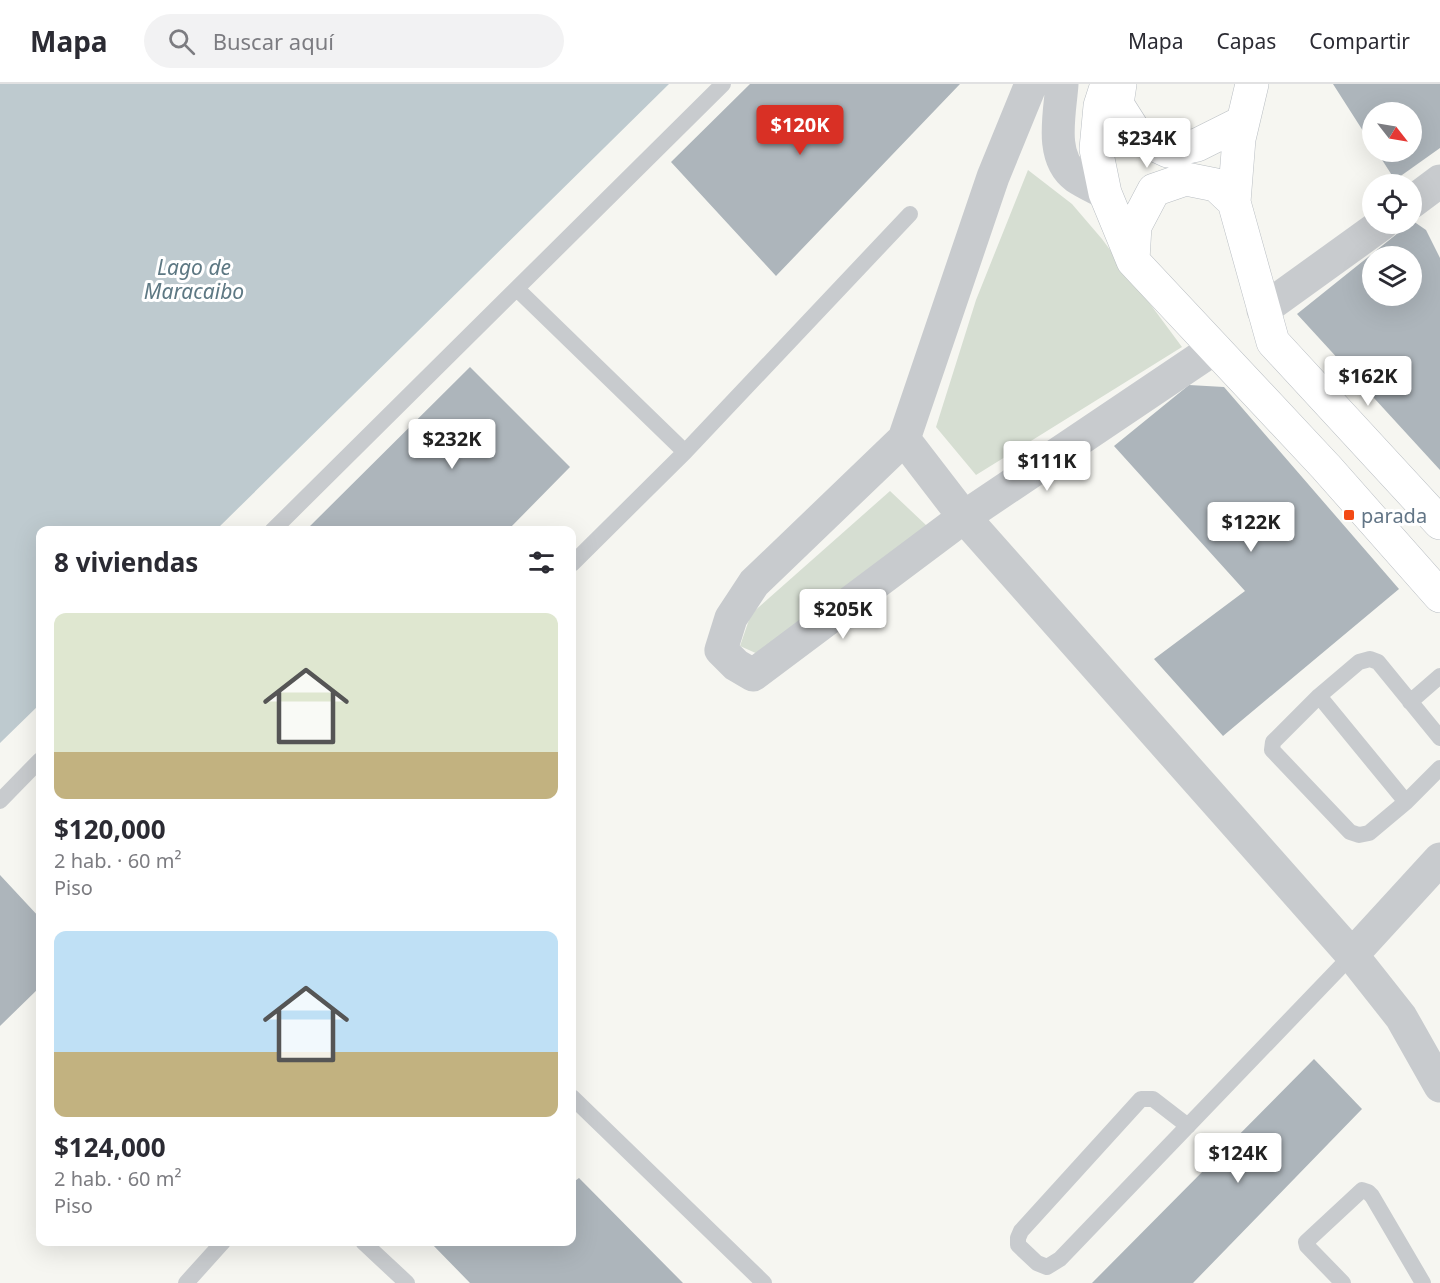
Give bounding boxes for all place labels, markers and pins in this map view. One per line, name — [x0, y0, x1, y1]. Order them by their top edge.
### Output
pin: $120K — [758, 105, 842, 156]
pin: $234K — [1105, 118, 1189, 169]
pin: $162K — [1326, 356, 1410, 407]
pin: $232K — [410, 419, 494, 470]
pin: $111K — [1005, 441, 1089, 492]
pin: $122K — [1209, 502, 1293, 553]
place label: parada — [1361, 502, 1427, 529]
marker: parada — [1342, 508, 1356, 522]
pin: $205K — [801, 589, 885, 640]
pin: $124K — [1196, 1133, 1280, 1184]

